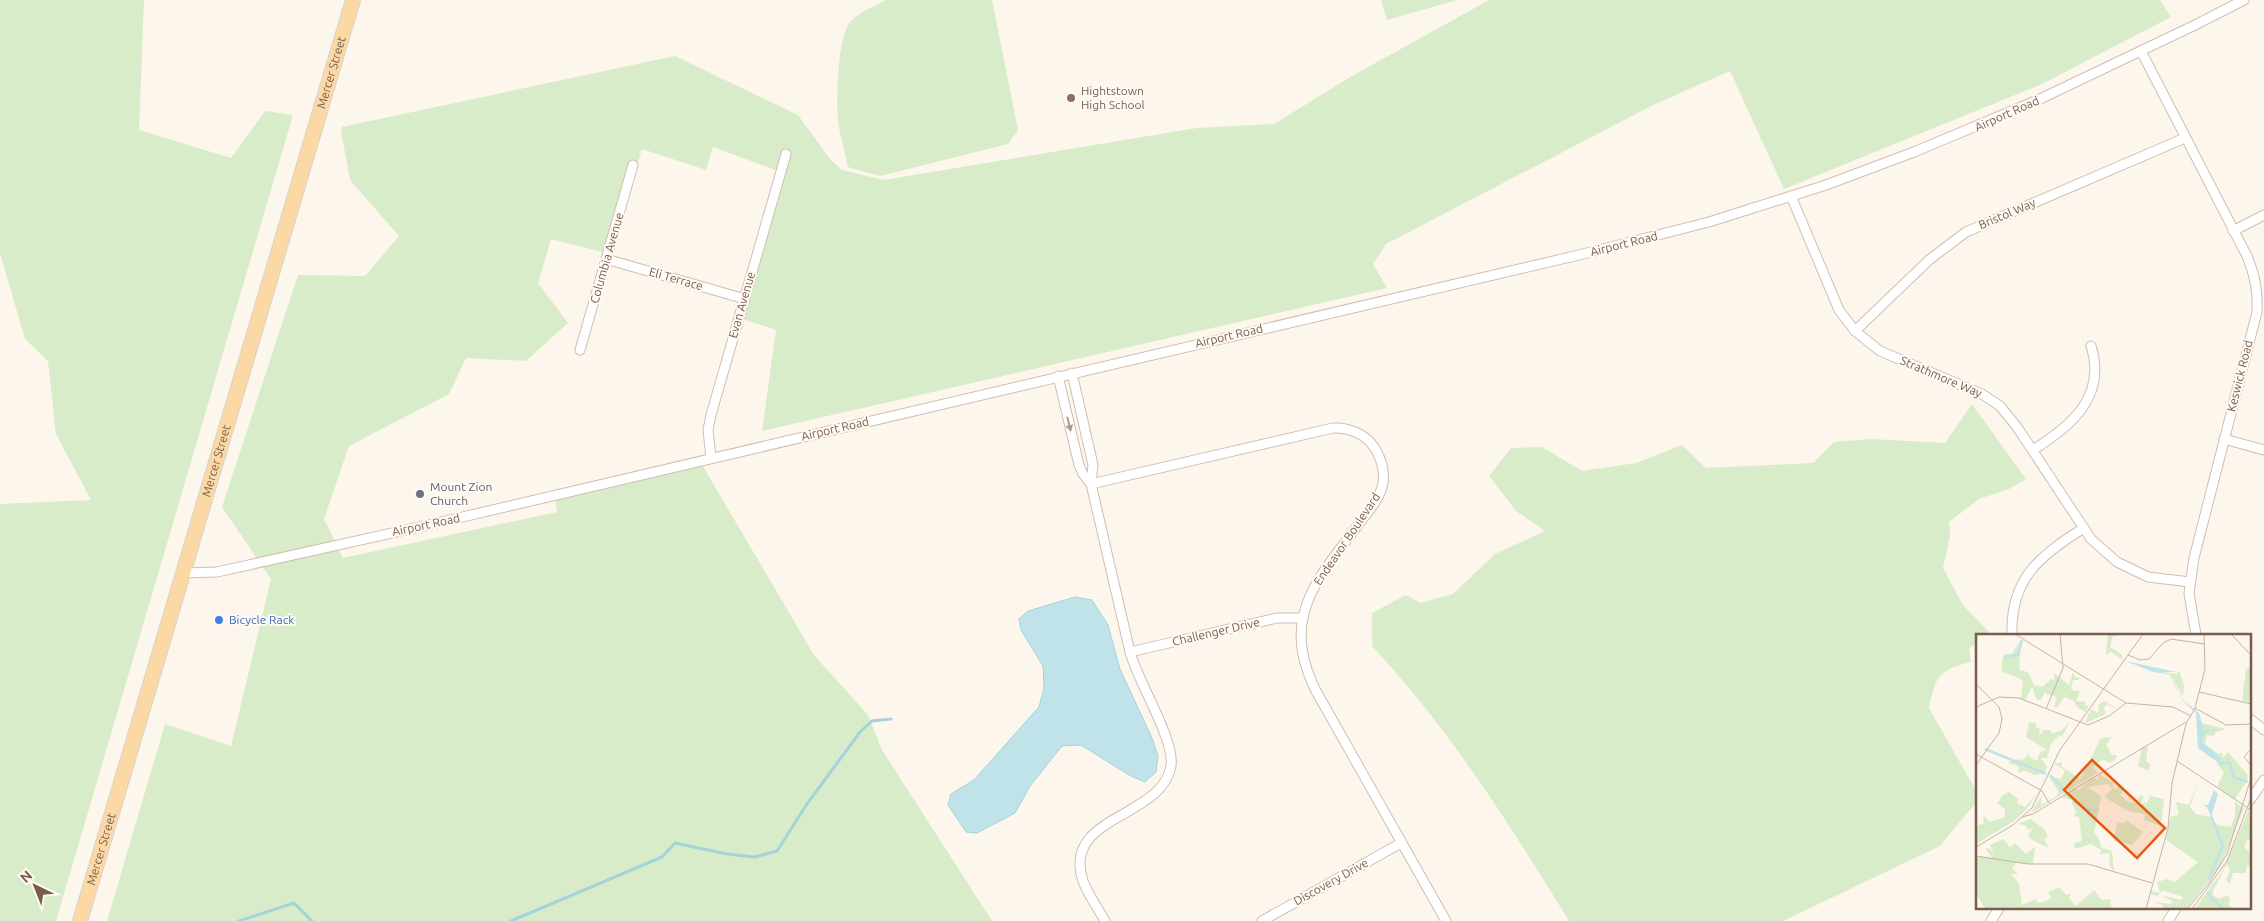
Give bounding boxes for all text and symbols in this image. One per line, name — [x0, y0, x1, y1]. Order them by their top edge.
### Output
street label: Mercer Street — [314, 34, 348, 110]
place label: Hightstown High School — [1081, 84, 1145, 111]
marker: Hightstown High School — [1065, 92, 1077, 104]
street label: Airport Road — [1973, 94, 2041, 134]
street label: Bristol Way — [1976, 196, 2037, 231]
street label: Columbia Avenue — [587, 211, 626, 305]
street label: Airport Road — [1589, 229, 1659, 258]
street label: Eli Terrace — [648, 265, 705, 292]
street label: Evan Avenue — [726, 270, 757, 340]
street label: Airport Road — [1194, 321, 1264, 350]
street label: Keswick Road — [2224, 339, 2255, 413]
street label: Strathmore Way — [1898, 353, 1984, 400]
street label: Airport Road — [800, 414, 870, 443]
one-way arrow — [1065, 416, 1073, 431]
street label: Mercer Street — [199, 423, 233, 498]
place label: Mount Zion Church — [430, 480, 492, 507]
marker: Mount Zion Church — [414, 488, 426, 500]
street label: Endeavor Boulevard — [1311, 490, 1382, 587]
street label: Airport Road — [391, 511, 461, 538]
place label: Bicycle Rack — [229, 613, 294, 626]
marker: Bicycle Rack — [213, 614, 225, 626]
street label: Challenger Drive — [1171, 615, 1261, 648]
inset map — [1976, 634, 2252, 908]
street label: Mercer Street — [84, 811, 118, 887]
street label: Discovery Drive — [1291, 856, 1370, 907]
north arrow — [10, 861, 60, 911]
text: N — [17, 867, 35, 886]

